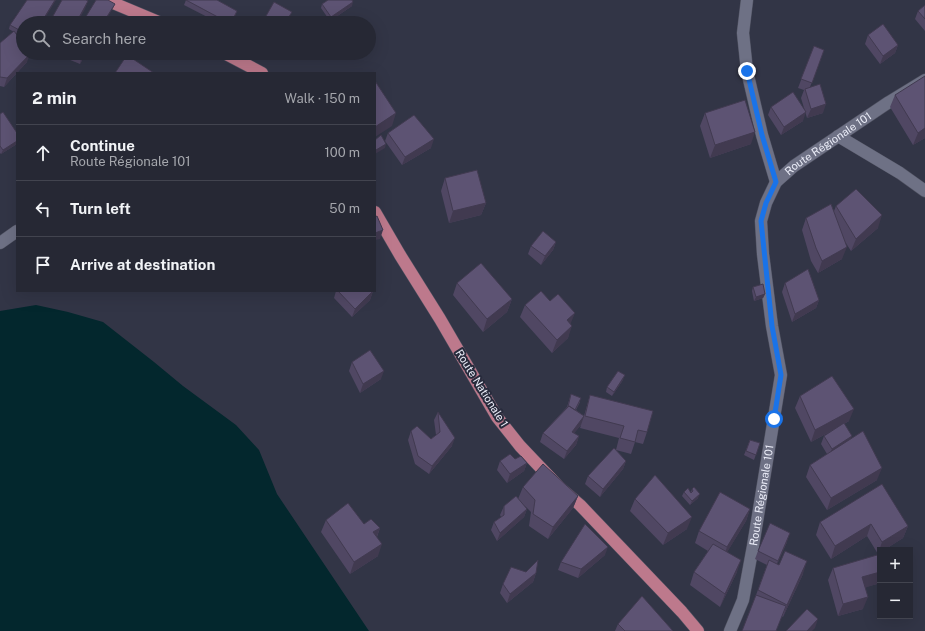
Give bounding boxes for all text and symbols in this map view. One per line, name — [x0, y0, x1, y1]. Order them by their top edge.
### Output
search box — [16, 16, 376, 60]
icon: search — [30, 27, 52, 49]
text: Search here — [62, 30, 146, 47]
route end — [738, 62, 756, 80]
text: 2 min — [32, 88, 77, 108]
text: Walk · 150 m — [285, 91, 360, 106]
street label: Route Régionale 101 — [782, 110, 874, 177]
text: Continue — [70, 137, 135, 154]
icon: ahead — [32, 142, 54, 164]
text: 100 m — [324, 145, 360, 160]
text: Route Régionale 101 — [70, 154, 191, 169]
icon: left — [32, 198, 54, 220]
text: Turn left — [70, 200, 131, 217]
text: 50 m — [329, 201, 360, 216]
icon: arrive — [32, 254, 54, 276]
text: Arrive at destination — [70, 256, 215, 273]
street label: Route Nationale 1 — [453, 347, 511, 429]
route start — [765, 410, 783, 428]
street label: Route Régionale 101 — [747, 444, 775, 547]
map controls — [877, 547, 913, 619]
button: + — [877, 547, 913, 583]
button: − — [877, 583, 913, 619]

